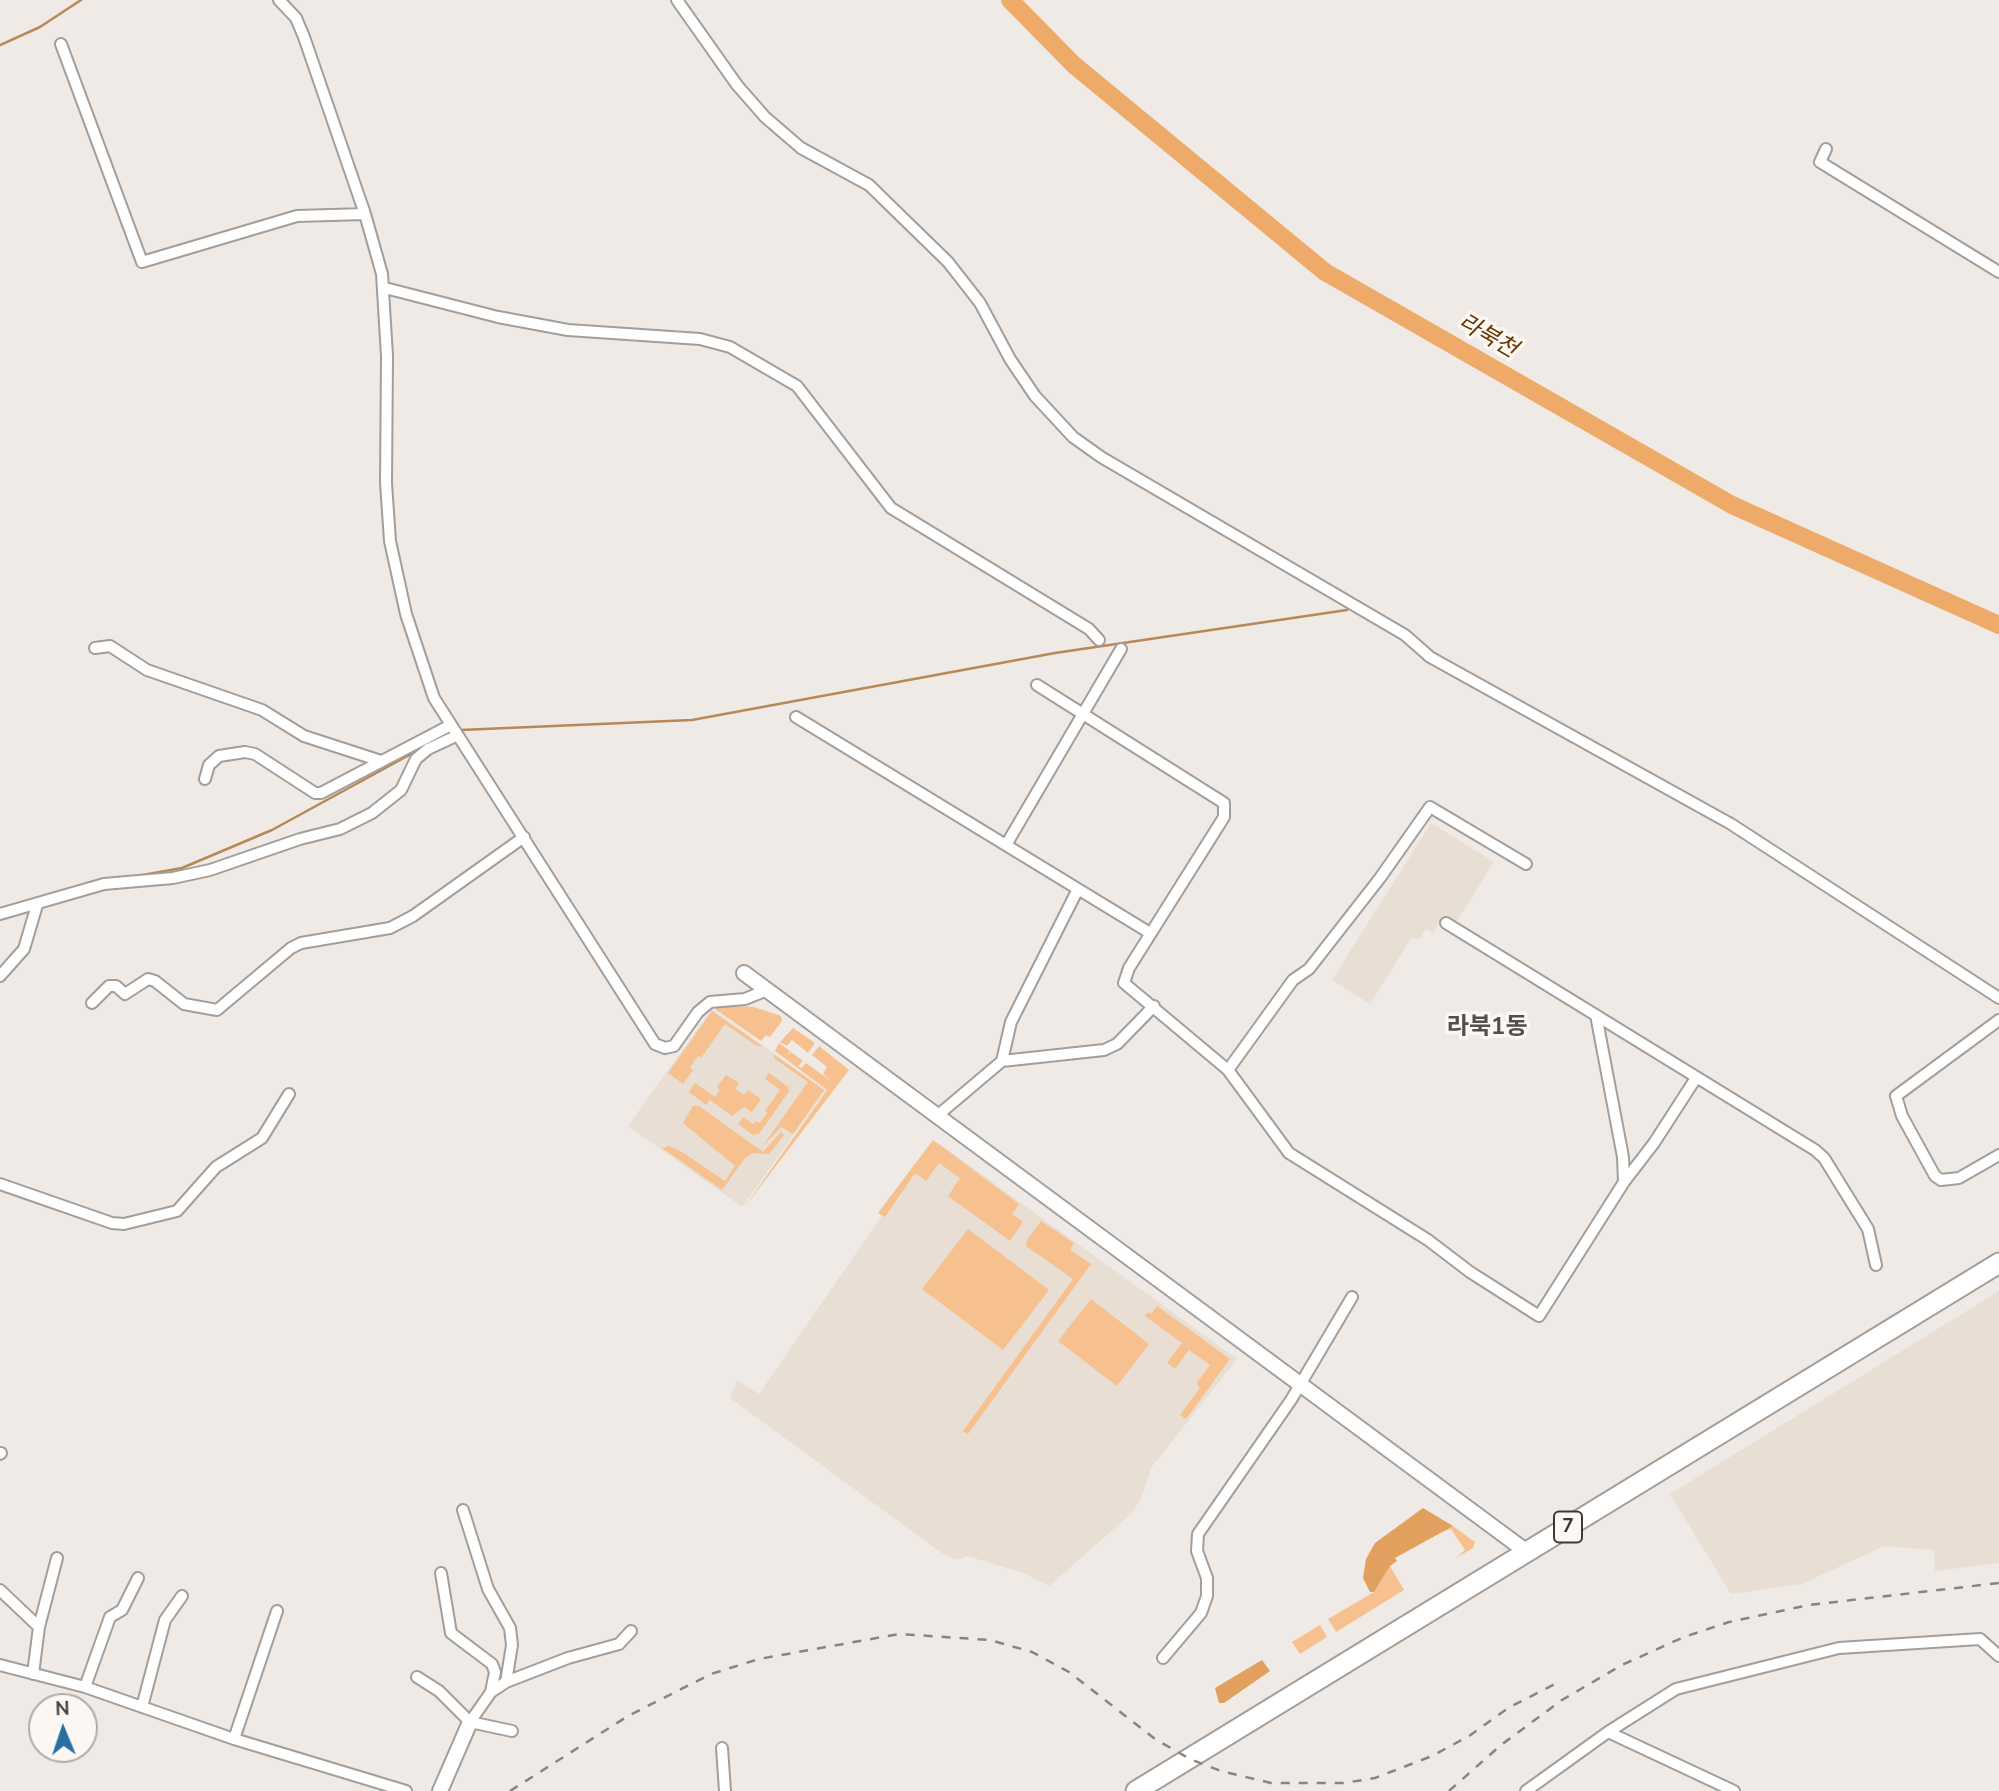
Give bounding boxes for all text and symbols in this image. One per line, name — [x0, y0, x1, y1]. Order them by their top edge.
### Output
water label: 라북천 — [1453, 309, 1521, 365]
district label: 라북1동 — [1447, 1014, 1527, 1042]
road number: 7 — [1554, 1512, 1582, 1542]
north arrow — [28, 1693, 98, 1763]
text: N — [55, 1696, 70, 1722]

